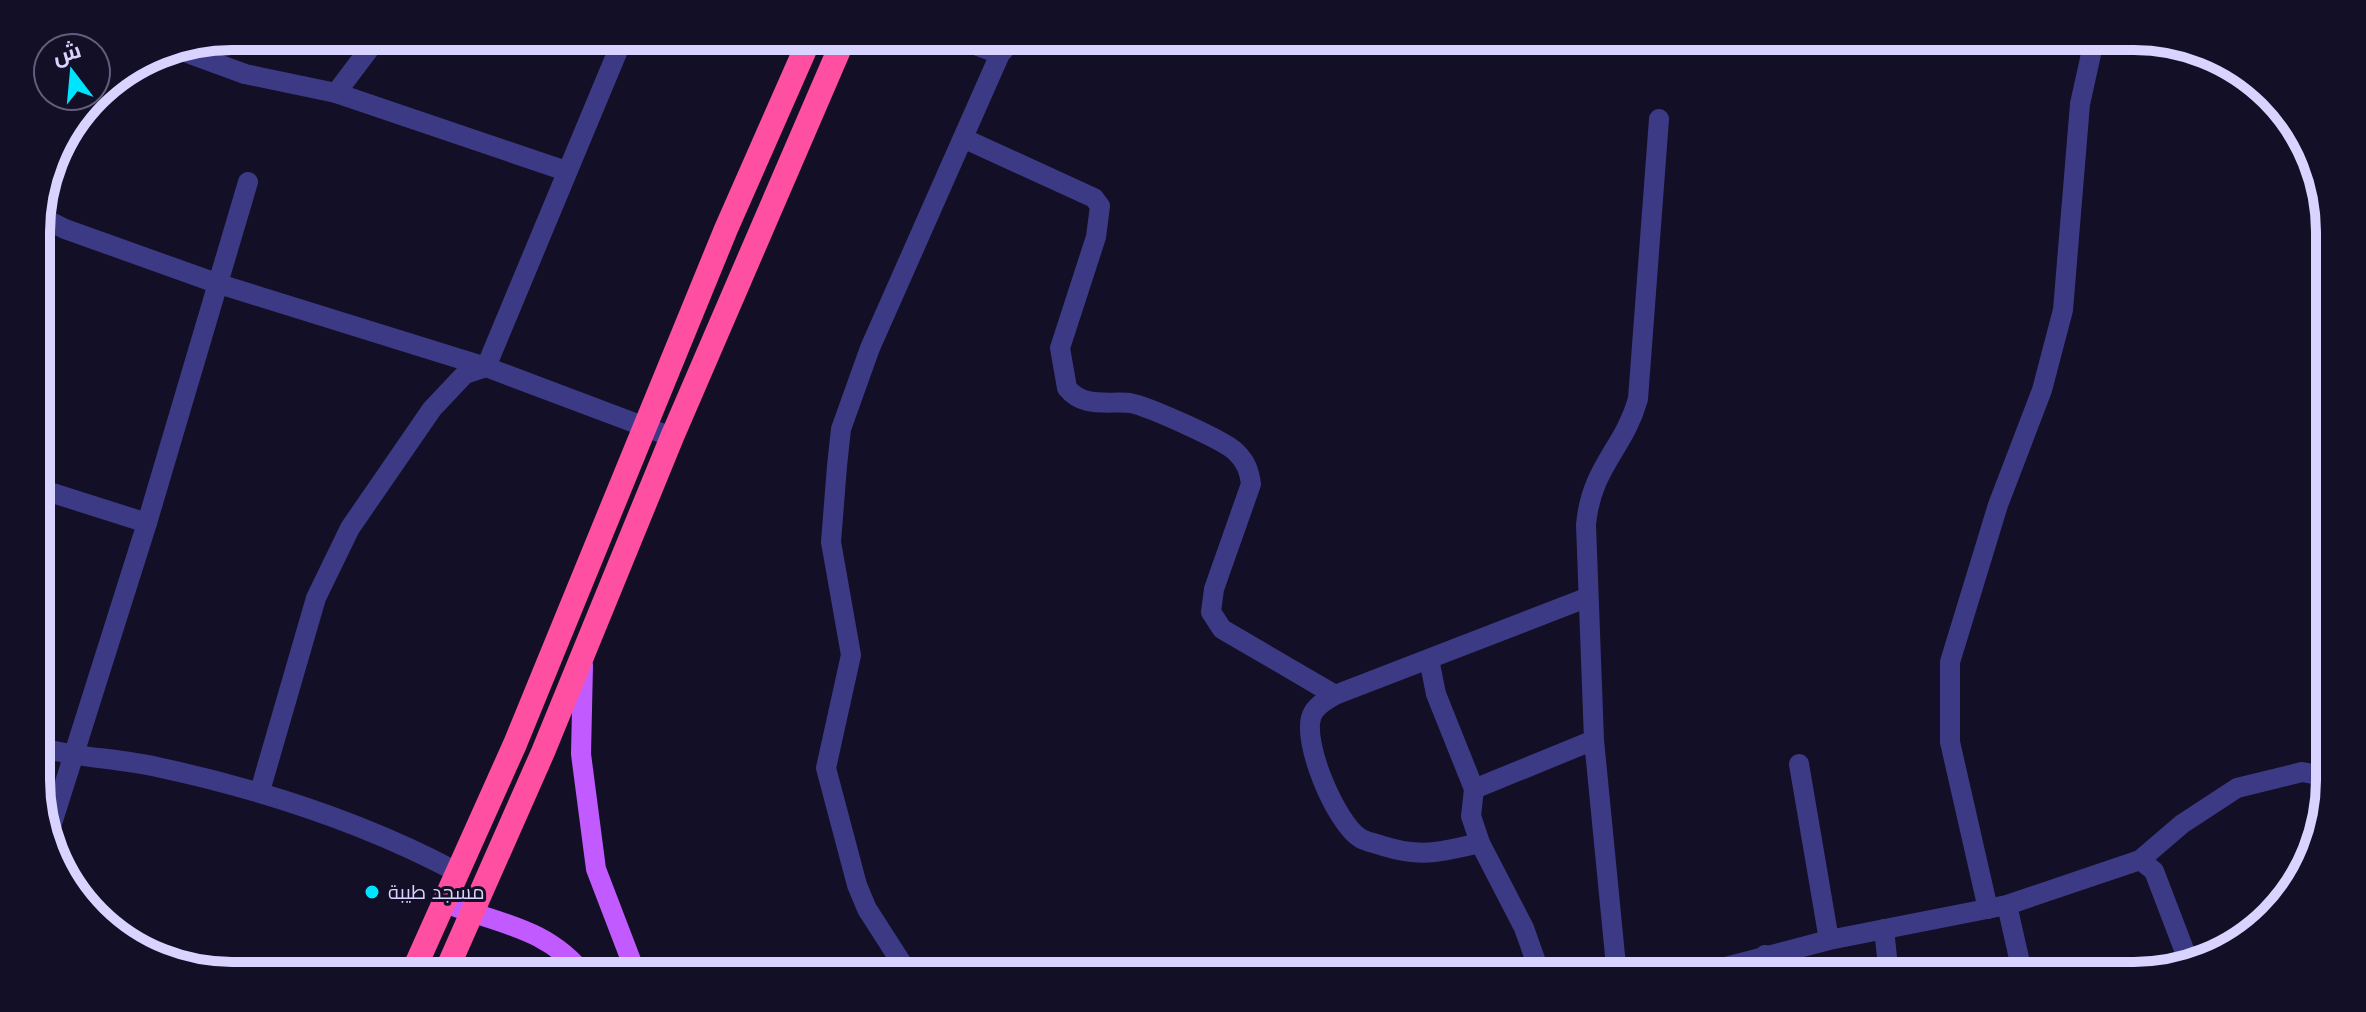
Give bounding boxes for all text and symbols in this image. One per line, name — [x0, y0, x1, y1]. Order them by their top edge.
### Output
north arrow — [32, 32, 112, 112]
text: ش — [50, 37, 84, 70]
place label: مسجد طيبة — [388, 881, 485, 903]
marker: مسجد طيبة — [363, 883, 381, 901]

